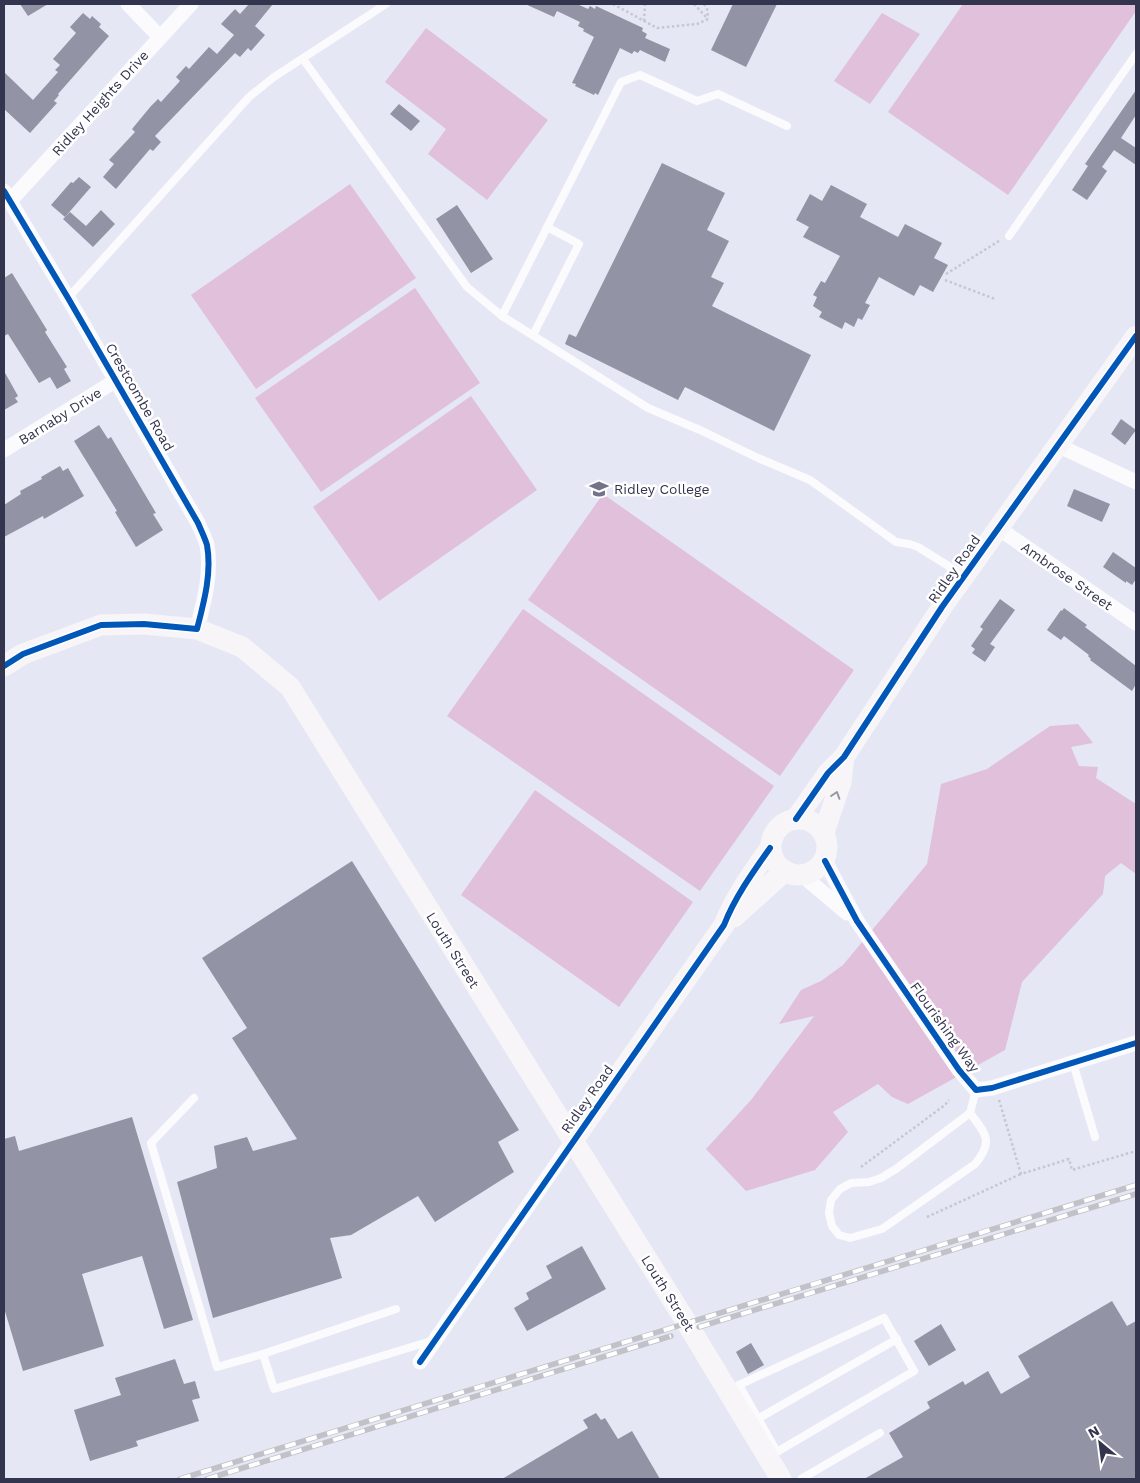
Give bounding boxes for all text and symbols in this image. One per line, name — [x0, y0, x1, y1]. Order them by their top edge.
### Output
street label: Ridley Heights Drive — [48, 47, 152, 159]
street label: Crestcombe Road — [103, 340, 177, 454]
street label: Barnaby Drive — [16, 384, 104, 448]
school or university icon: Ridley College — [588, 478, 610, 500]
place label: Ridley College — [614, 481, 710, 497]
street label: Ridley Road — [925, 532, 983, 606]
street label: Ambrose Street — [1018, 539, 1116, 613]
one-way arrow — [831, 791, 841, 800]
street label: Louth Street — [423, 909, 483, 991]
street label: Flourishing Way — [907, 979, 983, 1076]
street label: Ridley Road — [558, 1062, 616, 1136]
street label: Louth Street — [638, 1252, 698, 1334]
north arrow — [1075, 1418, 1125, 1468]
text: N — [1085, 1422, 1102, 1441]

